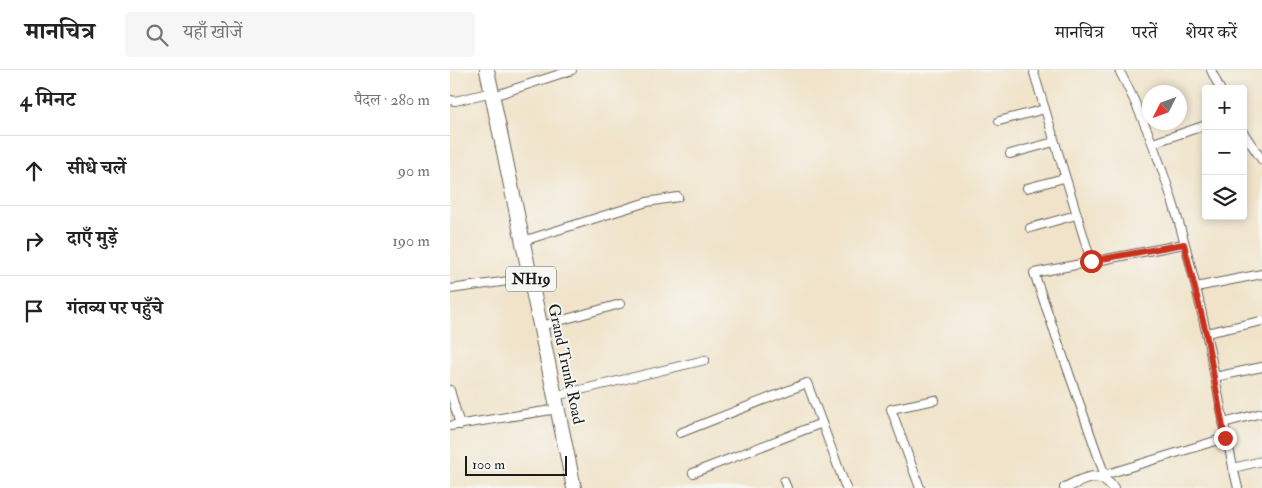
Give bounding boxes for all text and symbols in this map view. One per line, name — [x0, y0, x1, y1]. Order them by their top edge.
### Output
search box — [125, 12, 475, 57]
text: मानचित्र — [25, 16, 95, 47]
text: यहाँ खोजें — [183, 20, 243, 44]
icon: search — [143, 21, 171, 49]
text: मानचित्र — [1055, 21, 1104, 44]
text: परतें — [1132, 21, 1158, 44]
text: शेयर करें — [1186, 21, 1237, 44]
north arrow — [1142, 85, 1187, 130]
map controls — [1202, 85, 1247, 220]
button: + — [1202, 85, 1247, 130]
text: 4 मिनट — [20, 86, 76, 113]
text: पैदल · 280 m — [354, 90, 430, 110]
button: − — [1202, 130, 1247, 175]
text: सीधे चलें — [67, 156, 126, 180]
icon: ahead — [20, 157, 48, 185]
text: 90 m — [398, 161, 430, 181]
button: layers — [1202, 175, 1247, 220]
text: दाएँ मुड़ें — [67, 226, 118, 250]
icon: right — [20, 227, 48, 255]
text: 190 m — [392, 231, 430, 251]
route start — [1080, 250, 1103, 273]
road number: NH19 — [506, 266, 556, 292]
text: गंतव्य पर पहुँचे — [67, 296, 163, 320]
icon: arrive — [20, 297, 48, 325]
street label: Grand Trunk Road — [543, 302, 589, 426]
route end — [1214, 427, 1237, 450]
scale bar — [465, 453, 568, 476]
text: 100 m — [472, 456, 505, 473]

